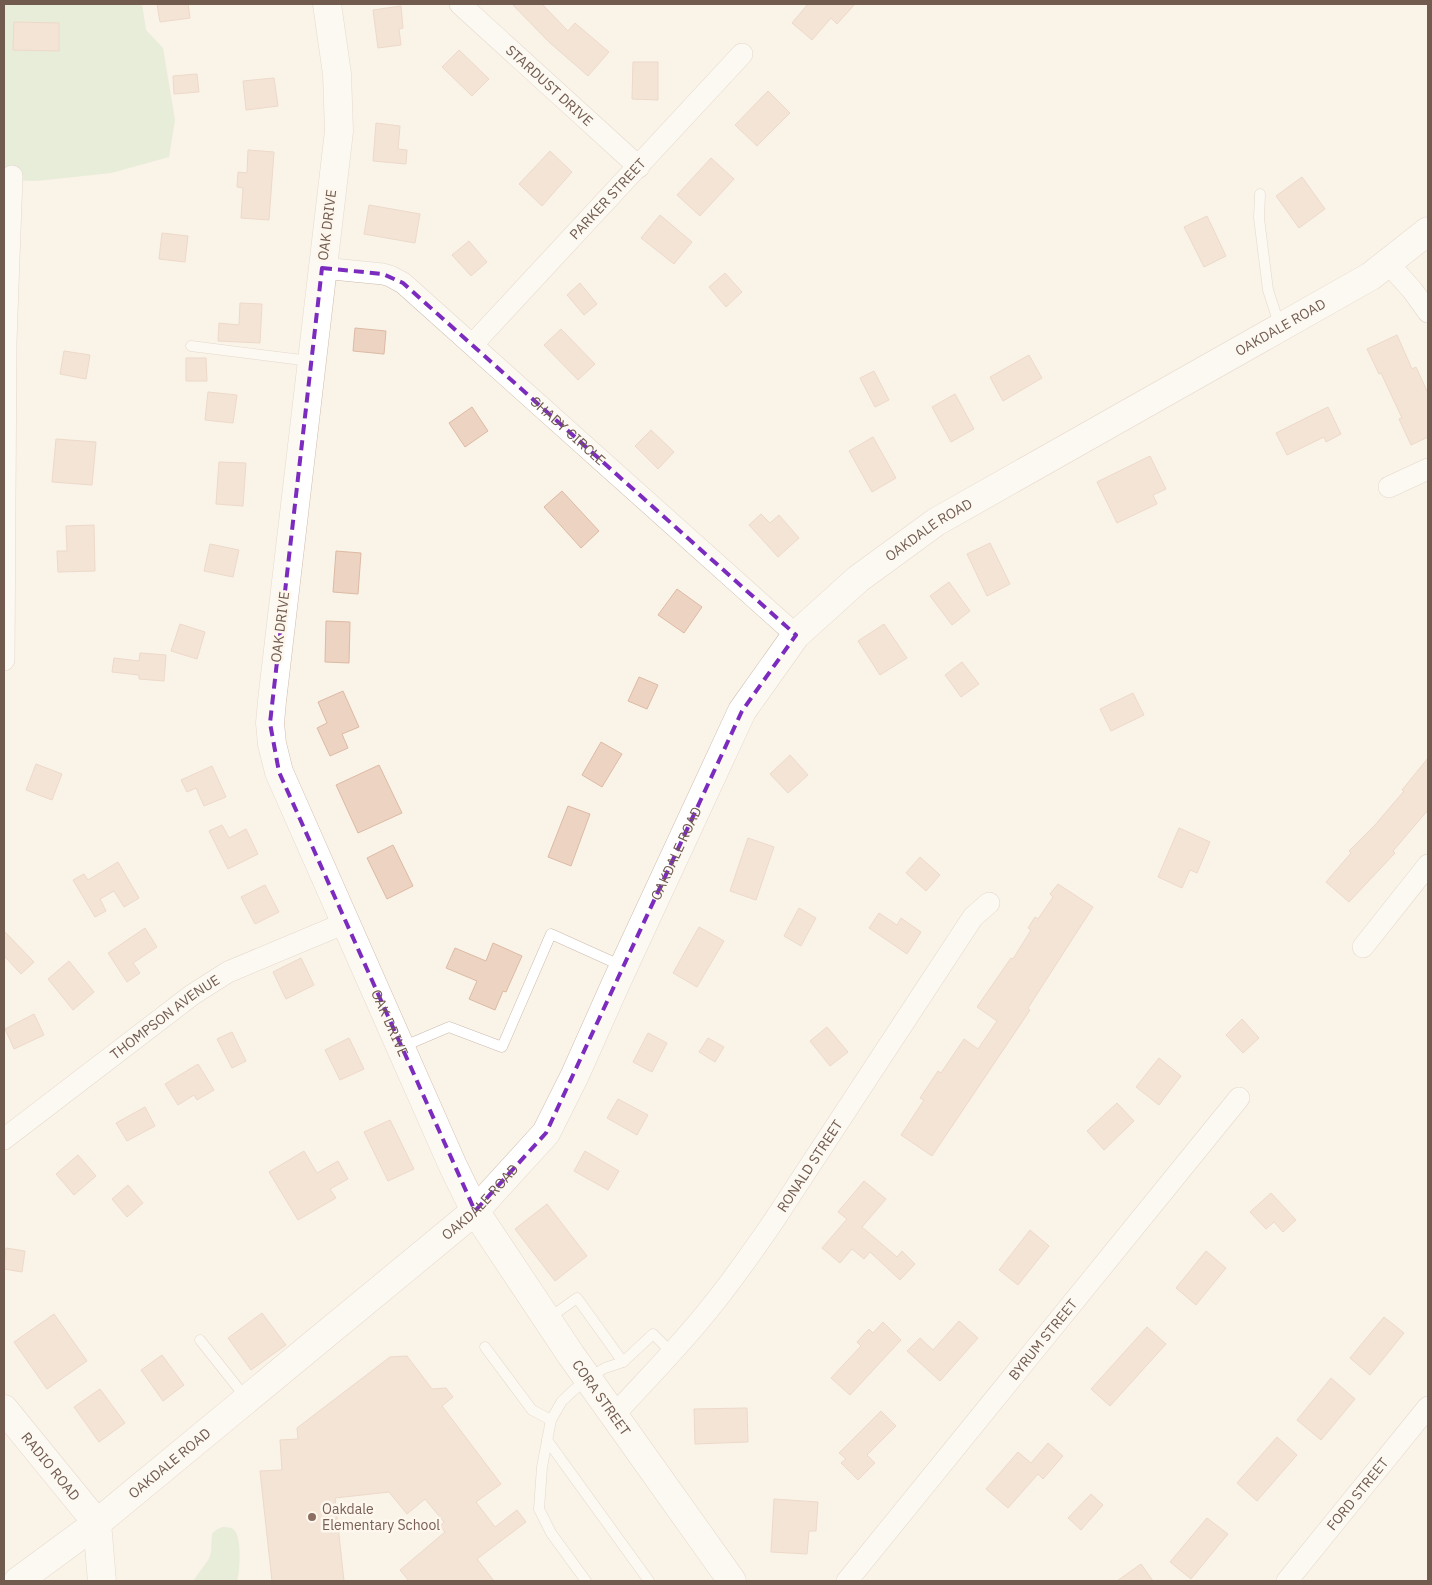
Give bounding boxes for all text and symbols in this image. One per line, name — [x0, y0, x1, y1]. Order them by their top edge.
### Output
street label: STARDUST DRIVE — [502, 41, 597, 130]
street label: PARKER STREET — [566, 154, 650, 243]
street label: OAK DRIVE — [314, 188, 340, 262]
street label: OAKDALE ROAD — [1232, 294, 1329, 360]
street label: SHADY CIRCLE — [527, 393, 609, 469]
street label: OAKDALE ROAD — [881, 494, 975, 565]
street label: OAK DRIVE — [267, 590, 293, 664]
street label: OAKDALE ROAD — [647, 804, 705, 903]
street label: THOMPSON AVENUE — [107, 971, 223, 1063]
street label: OAK DRIVE — [367, 987, 412, 1059]
street label: RONALD STREET — [773, 1116, 847, 1215]
street label: OAKDALE ROAD — [438, 1160, 522, 1244]
street label: BYRUM STREET — [1005, 1295, 1081, 1384]
street label: CORA STREET — [568, 1356, 635, 1439]
street label: OAKDALE ROAD — [125, 1424, 214, 1502]
street label: RADIO ROAD — [18, 1428, 84, 1504]
street label: FORD STREET — [1323, 1454, 1392, 1534]
place label: Oakdale Elementary School — [322, 1500, 440, 1534]
marker: Oakdale Elementary School — [306, 1511, 318, 1523]

